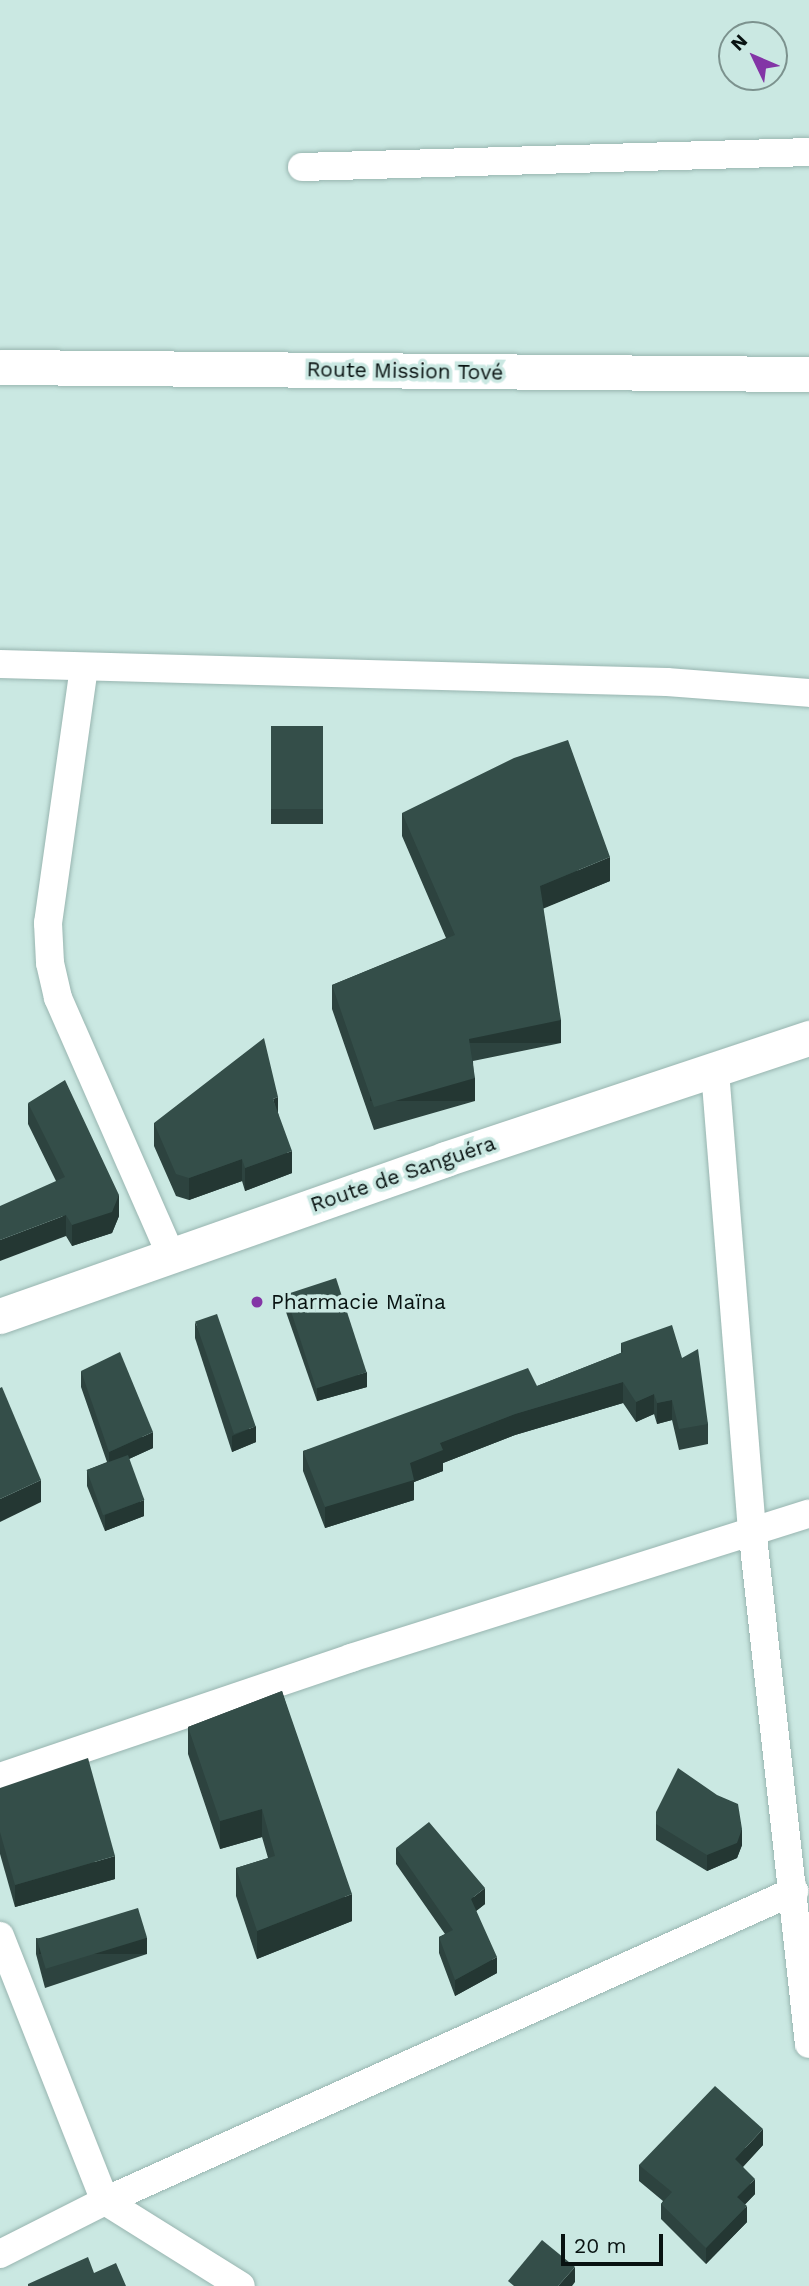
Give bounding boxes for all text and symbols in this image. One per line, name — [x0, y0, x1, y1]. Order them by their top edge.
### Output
north arrow — [718, 21, 788, 91]
text: N — [726, 29, 752, 56]
street label: Route Mission Tové — [306, 357, 504, 385]
street label: Route de Sanguéra — [307, 1130, 499, 1218]
place label: Pharmacie Maïna — [271, 1289, 446, 1315]
marker: Pharmacie Maïna — [249, 1294, 265, 1310]
scale bar — [564, 2220, 666, 2264]
text: 20 m — [574, 2233, 626, 2258]

